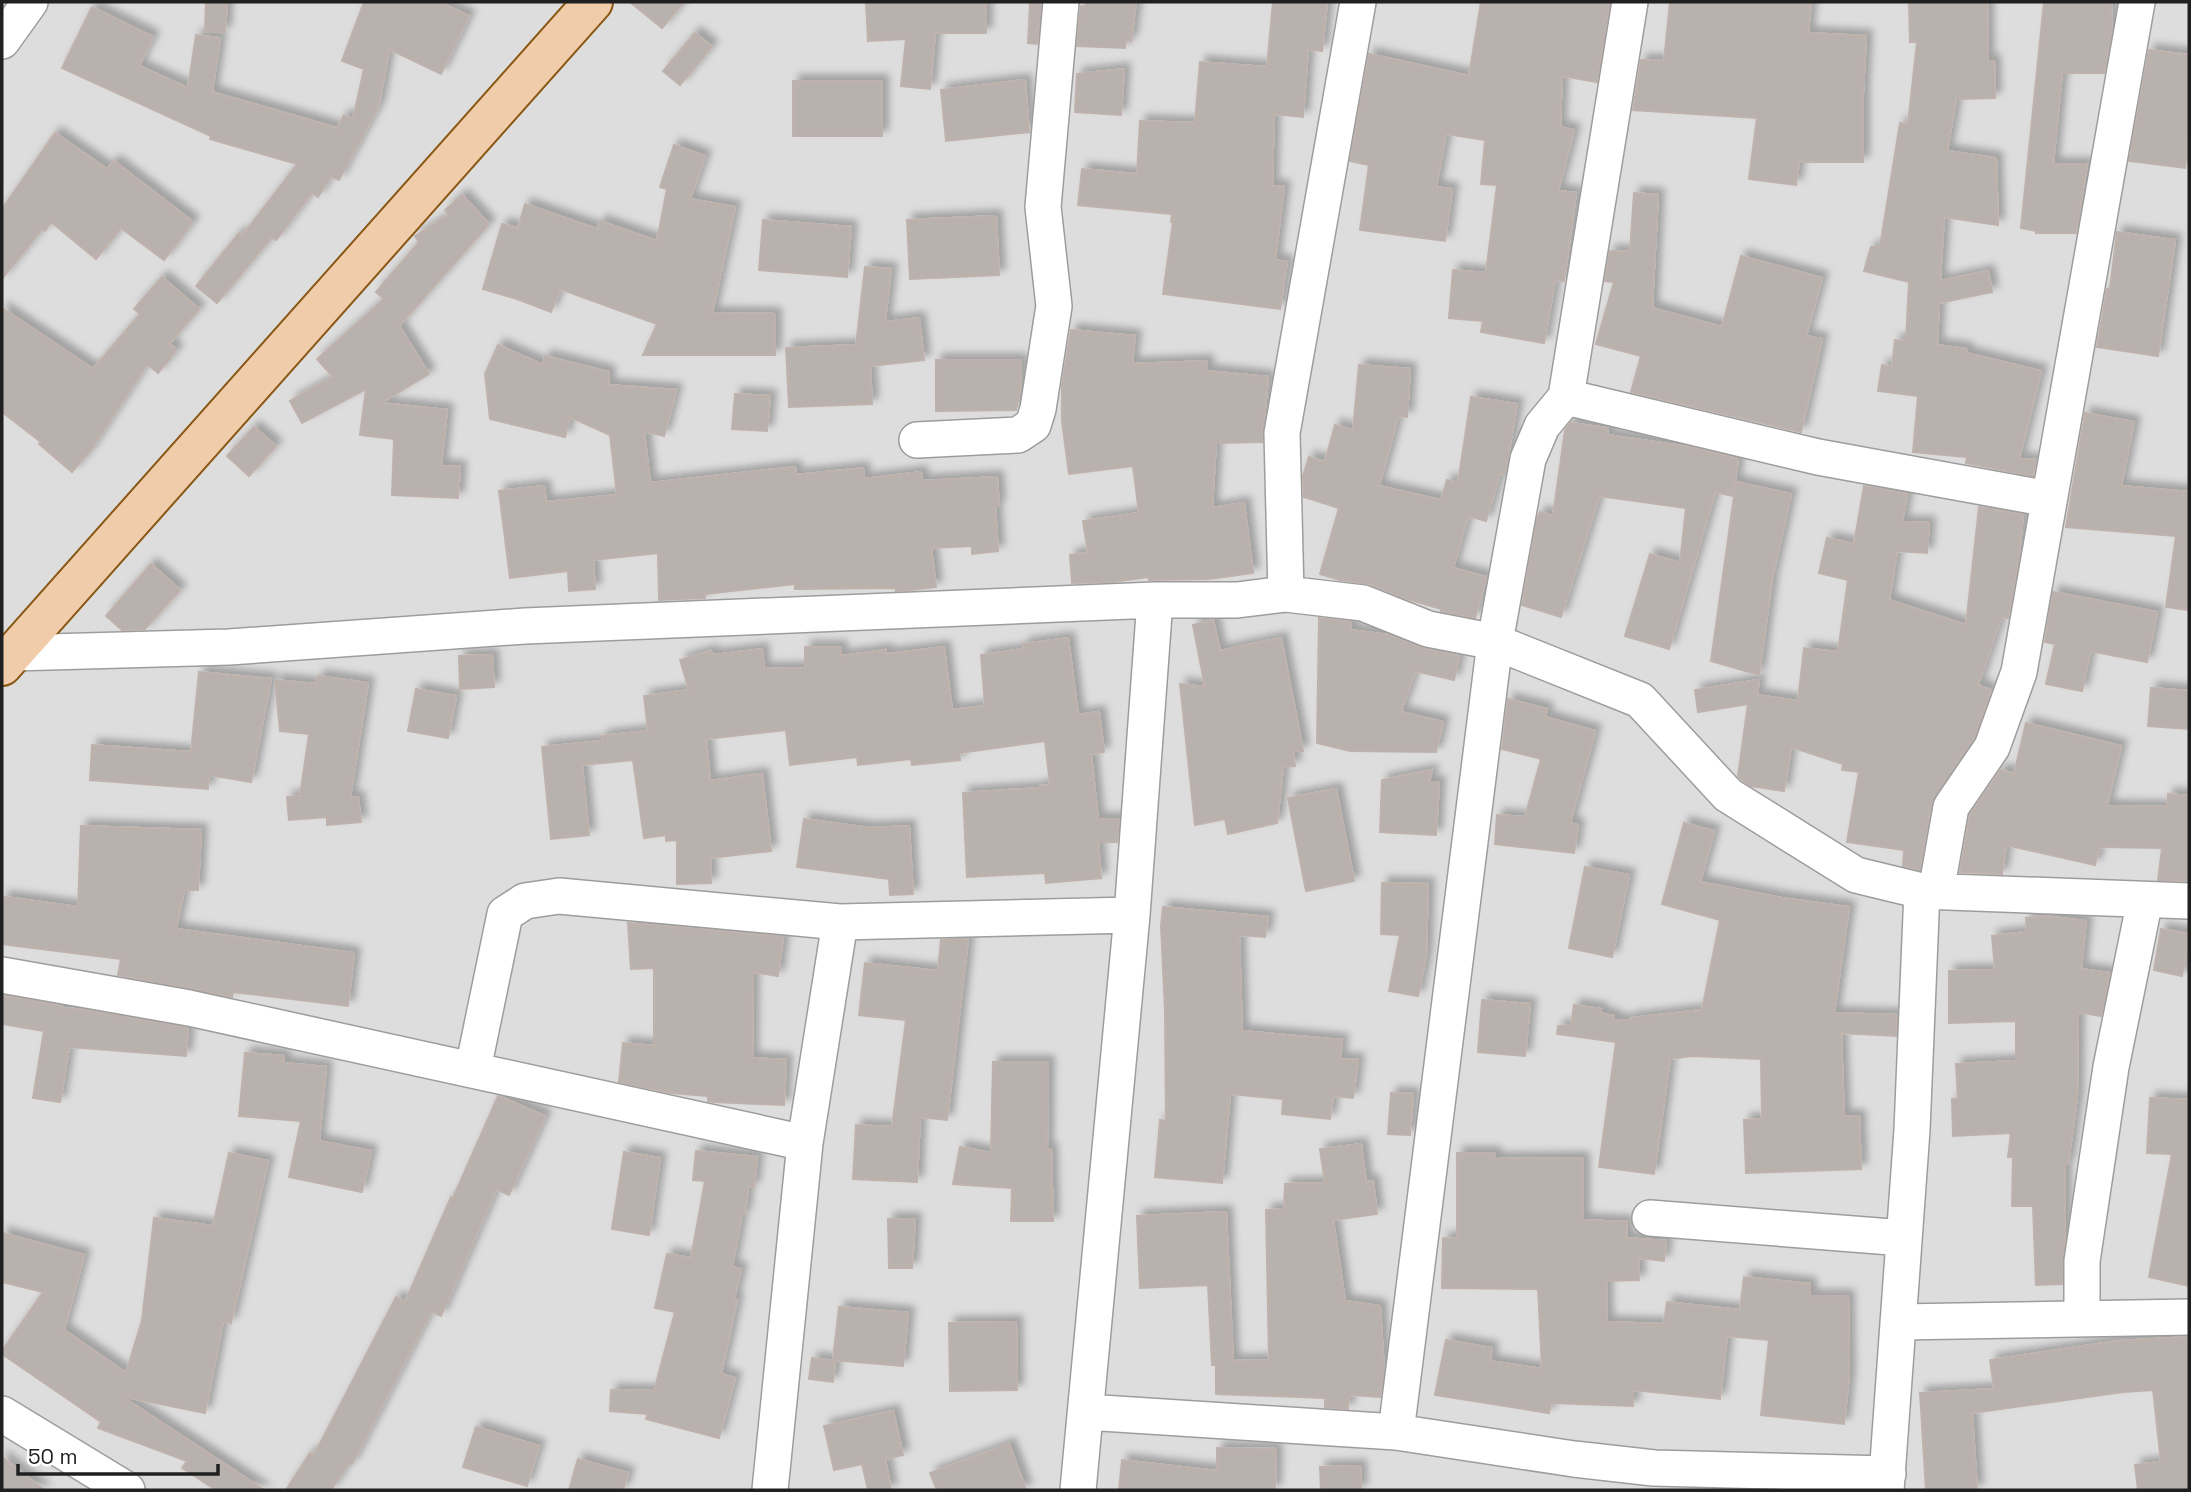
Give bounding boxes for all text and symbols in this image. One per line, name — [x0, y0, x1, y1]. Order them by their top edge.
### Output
scale bar — [18, 1432, 217, 1476]
text: 50 m — [28, 1443, 78, 1470]

